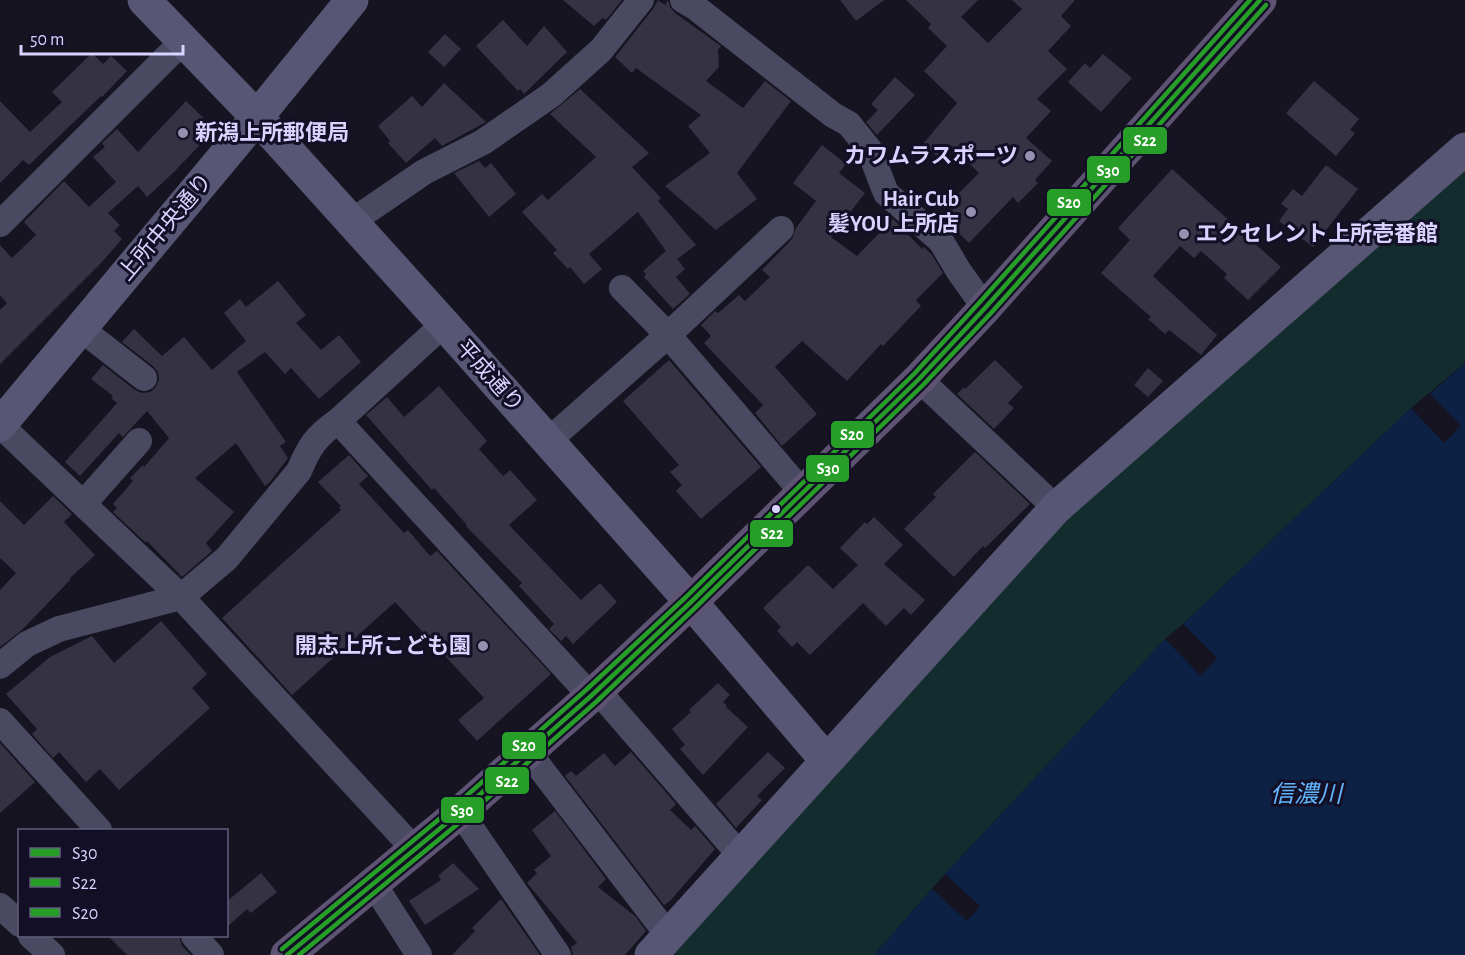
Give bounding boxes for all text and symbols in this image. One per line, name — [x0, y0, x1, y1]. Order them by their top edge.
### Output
scale bar — [21, 18, 183, 56]
text: 50 m — [30, 31, 64, 49]
place label: 新潟上所郵便局 — [195, 121, 349, 144]
marker: 新潟上所郵便局 — [176, 126, 190, 140]
line badge: S22 — [1122, 126, 1168, 155]
text: S22 — [1133, 133, 1157, 149]
place label: カワムラスポーツ — [844, 143, 1018, 167]
marker: カワムラスポーツ — [1023, 149, 1037, 163]
line badge: S30 — [1086, 155, 1131, 184]
text: S30 — [1096, 163, 1120, 179]
street label: 上所中央通り — [113, 169, 216, 285]
place label: Hair Cub 髪YOU 上所店 — [828, 188, 959, 235]
line badge: S20 — [1046, 188, 1092, 217]
text: S20 — [1057, 195, 1081, 211]
marker: Hair Cub 髪YOU 上所店 — [964, 205, 978, 219]
place label: エクセレント上所壱番館 — [1196, 222, 1438, 245]
marker: エクセレント上所壱番館 — [1177, 227, 1191, 241]
street label: 平成通り — [452, 335, 528, 416]
line badge: S20 — [830, 420, 875, 449]
text: S20 — [840, 427, 864, 443]
line badge: S30 — [805, 454, 850, 483]
text: S30 — [816, 461, 840, 477]
unlabelled marker — [770, 503, 782, 515]
line badge: S22 — [749, 519, 794, 548]
text: S22 — [760, 526, 784, 542]
place label: 開志上所こども園 — [295, 634, 471, 657]
marker: 開志上所こども園 — [476, 639, 490, 653]
line badge: S20 — [501, 731, 547, 760]
text: S20 — [512, 738, 536, 754]
line badge: S22 — [484, 766, 530, 795]
text: S22 — [495, 774, 519, 790]
water label: 信濃川 — [1270, 781, 1345, 807]
line badge: S30 — [440, 796, 485, 824]
text: S30 — [450, 803, 474, 819]
legend — [18, 829, 228, 937]
text: S30 — [72, 845, 97, 863]
text: S22 — [72, 875, 97, 893]
text: S20 — [72, 905, 98, 923]

